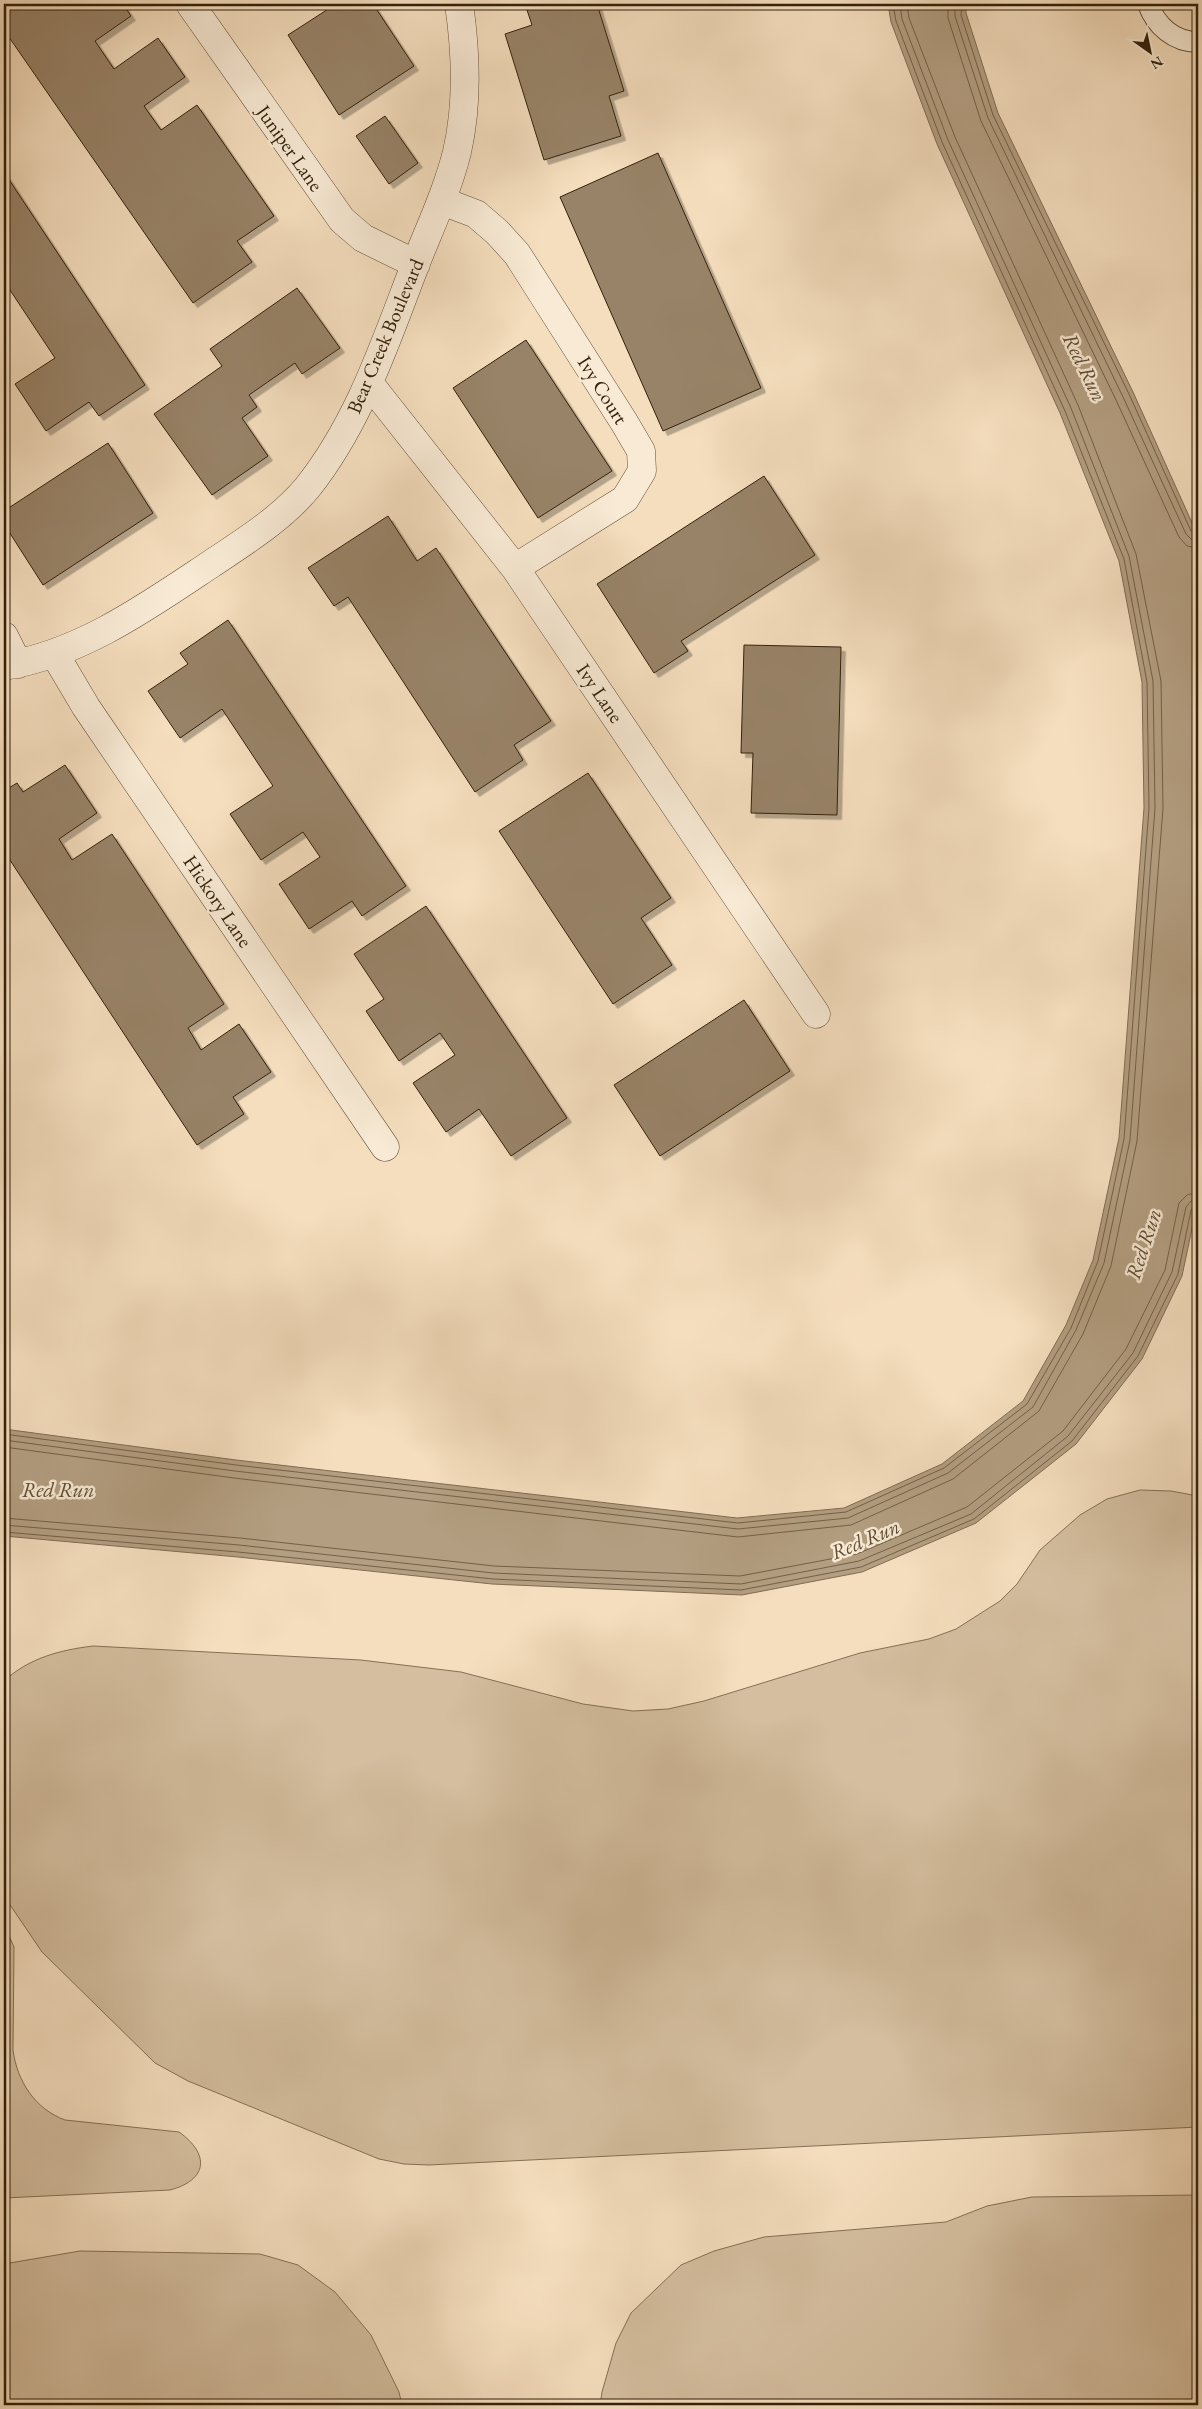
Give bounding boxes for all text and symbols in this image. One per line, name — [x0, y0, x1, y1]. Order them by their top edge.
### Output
north arrow — [1124, 28, 1174, 78]
text: N — [1147, 52, 1167, 74]
street label: Juniper Lane — [250, 98, 329, 196]
street label: Bear Creek Boulevard — [341, 254, 430, 417]
water label: Red Run — [1057, 329, 1113, 405]
street label: Ivy Court — [572, 351, 635, 430]
street label: Ivy Lane — [571, 658, 629, 728]
street label: Hickory Lane — [178, 850, 259, 952]
water label: Red Run — [1119, 1205, 1167, 1283]
water label: Red Run — [22, 1476, 94, 1503]
water label: Red Run — [826, 1512, 904, 1566]

